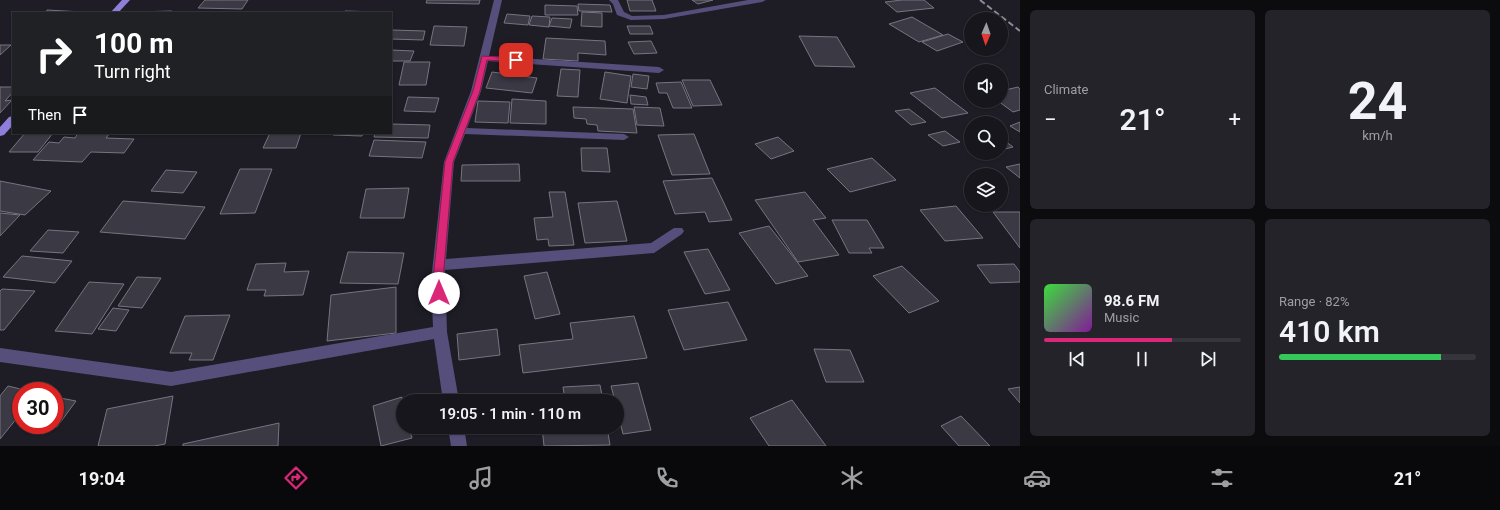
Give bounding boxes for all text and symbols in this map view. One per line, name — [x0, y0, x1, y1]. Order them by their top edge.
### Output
north arrow — [964, 12, 1008, 56]
map controls — [964, 12, 1008, 212]
text: 100 m — [94, 27, 173, 60]
icon: right — [28, 28, 80, 80]
pin — [499, 43, 533, 77]
icon: arrive — [505, 49, 527, 71]
text: Turn right — [94, 61, 171, 82]
button: sound — [964, 64, 1008, 108]
text: 24 — [1348, 71, 1407, 132]
text: Climate — [1044, 82, 1088, 97]
text: 21° — [1120, 102, 1165, 137]
icon: arrive — [69, 104, 91, 126]
text: Then — [28, 106, 61, 124]
text: − — [1044, 107, 1057, 132]
text: + — [1229, 107, 1241, 132]
button: search — [964, 116, 1008, 160]
text: km/h — [1362, 128, 1393, 143]
button: layers — [964, 168, 1008, 212]
position arrow — [418, 272, 460, 314]
text: 98.6 FM — [1104, 292, 1159, 310]
text: Range · 82% — [1279, 294, 1349, 309]
text: Music — [1104, 310, 1139, 325]
text: 410 km — [1279, 314, 1380, 349]
icon: previous — [1066, 348, 1088, 370]
icon: pause — [1131, 348, 1153, 370]
icon: next — [1197, 348, 1219, 370]
speed limit sign: 30 — [12, 382, 64, 434]
text: 19:05 · 1 min · 110 m — [439, 405, 581, 423]
icon: directions — [282, 464, 310, 492]
icon: music — [467, 464, 495, 492]
icon: phone — [653, 464, 681, 492]
icon: climate — [838, 464, 866, 492]
icon: car — [1023, 464, 1051, 492]
icon: filters — [1208, 464, 1236, 492]
text: 19:04 — [79, 468, 125, 489]
text: 21° — [1394, 468, 1421, 489]

